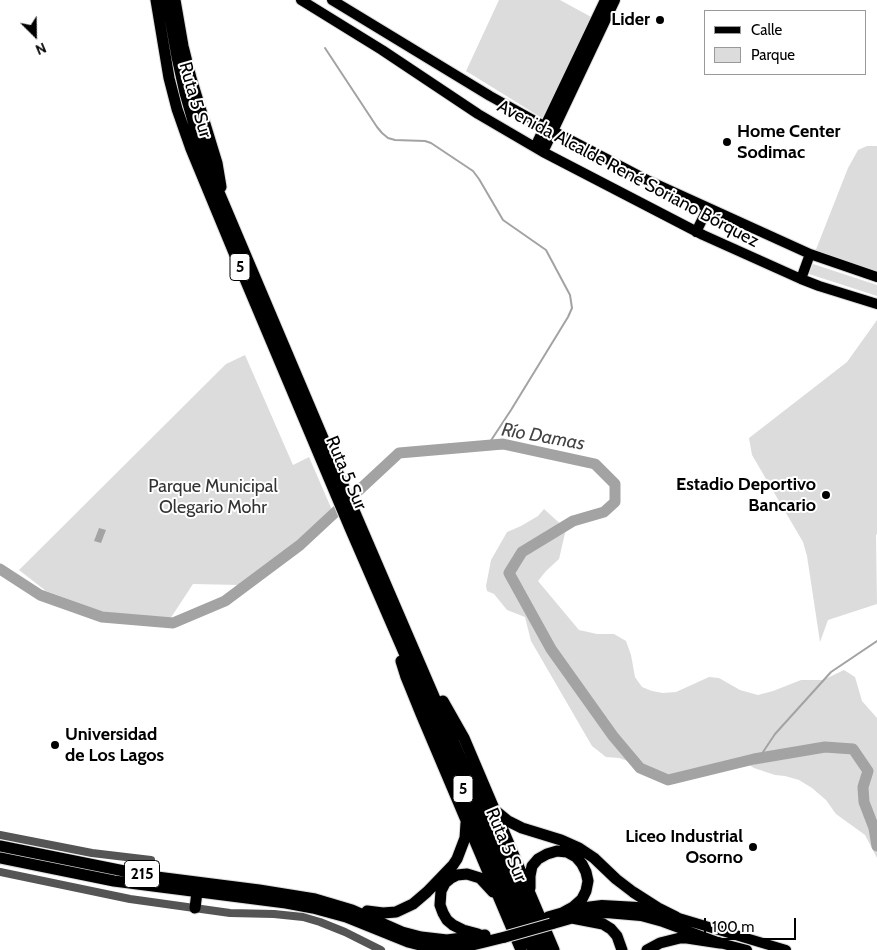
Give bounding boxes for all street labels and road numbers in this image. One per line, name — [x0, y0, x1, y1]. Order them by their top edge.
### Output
street label: Ruta 5 Sur — [174, 59, 216, 141]
street label: Avenida Alcalde René Soriano Bórquez — [494, 96, 762, 252]
road number: 5 — [230, 253, 250, 280]
street label: Ruta 5 Sur — [321, 433, 371, 513]
road number: 5 — [453, 776, 473, 802]
street label: Ruta 5 Sur — [481, 805, 531, 885]
road number: 215 — [124, 861, 160, 888]

